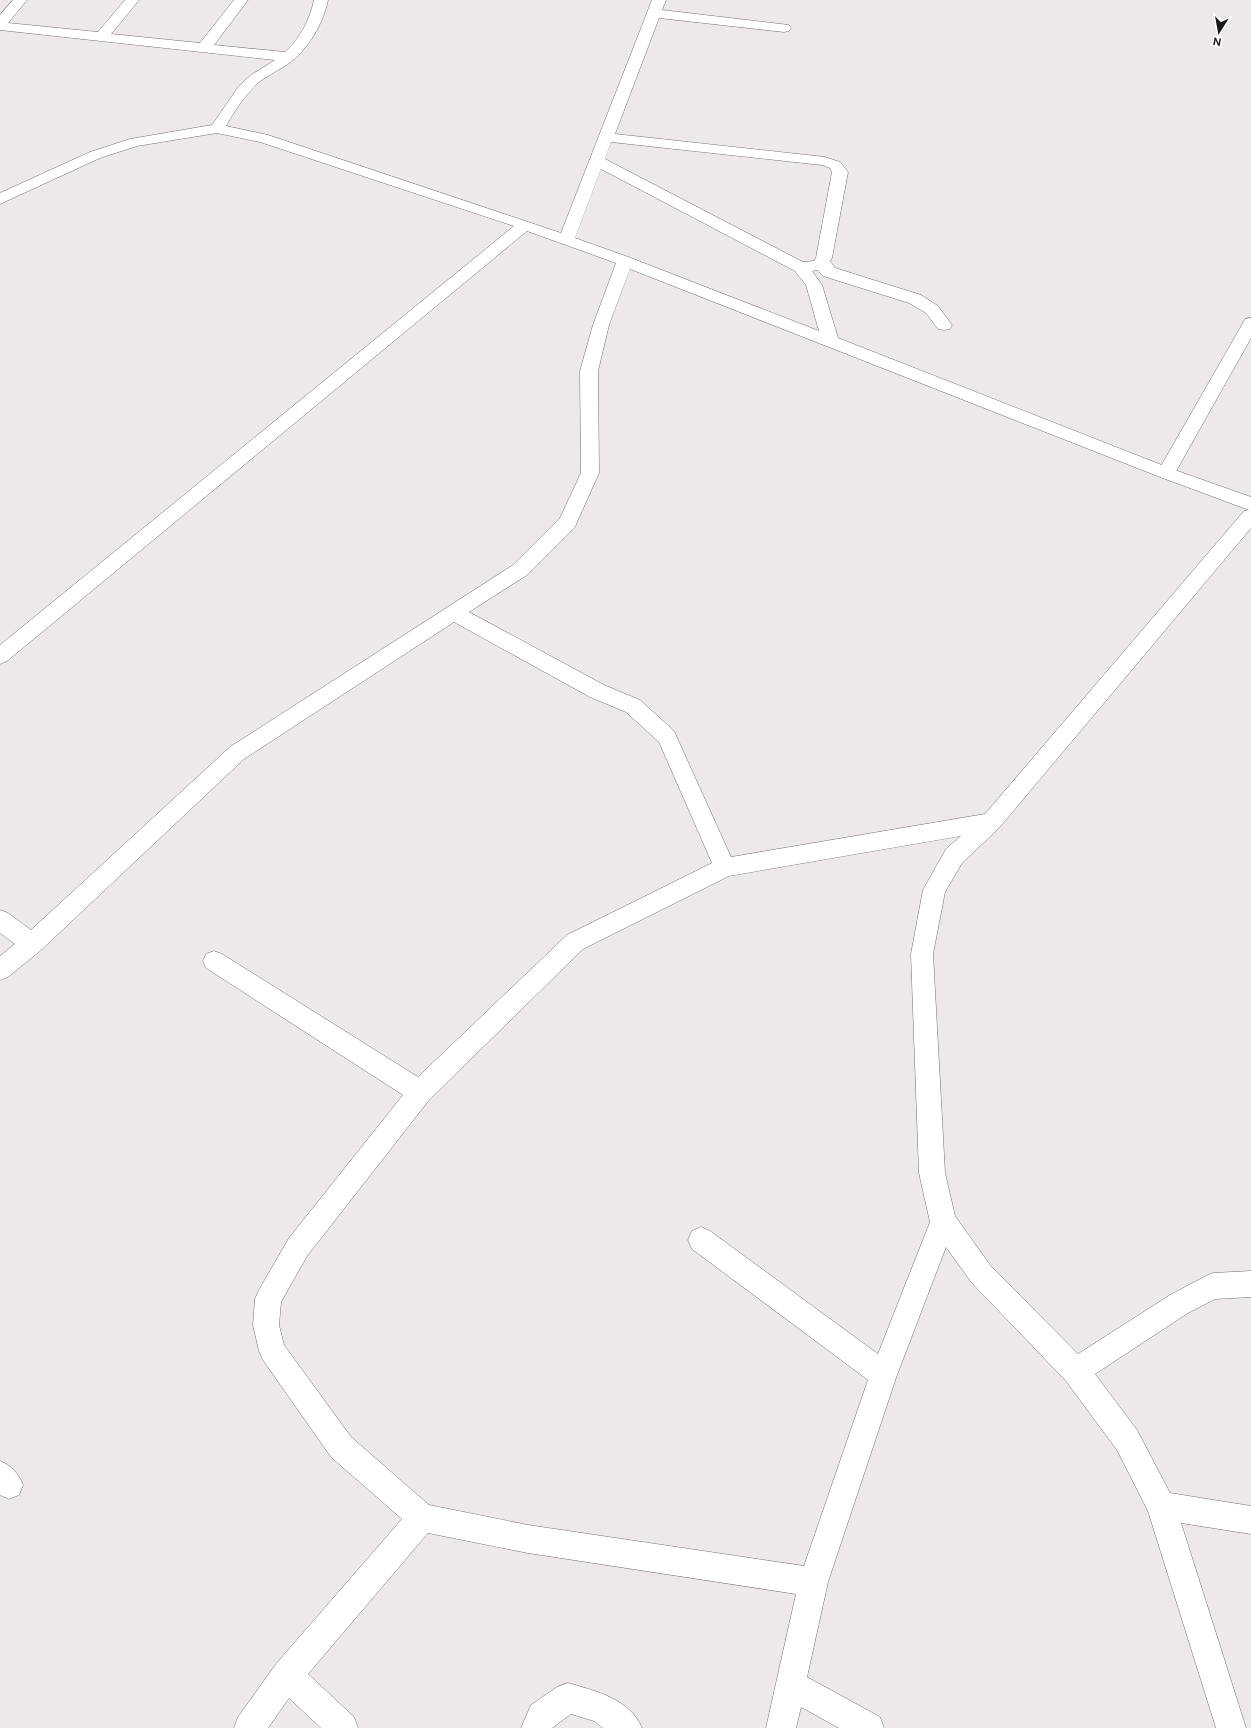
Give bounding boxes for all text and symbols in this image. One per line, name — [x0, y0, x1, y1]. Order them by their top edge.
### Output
north arrow — [1199, 12, 1239, 52]
text: N — [1212, 34, 1222, 49]

